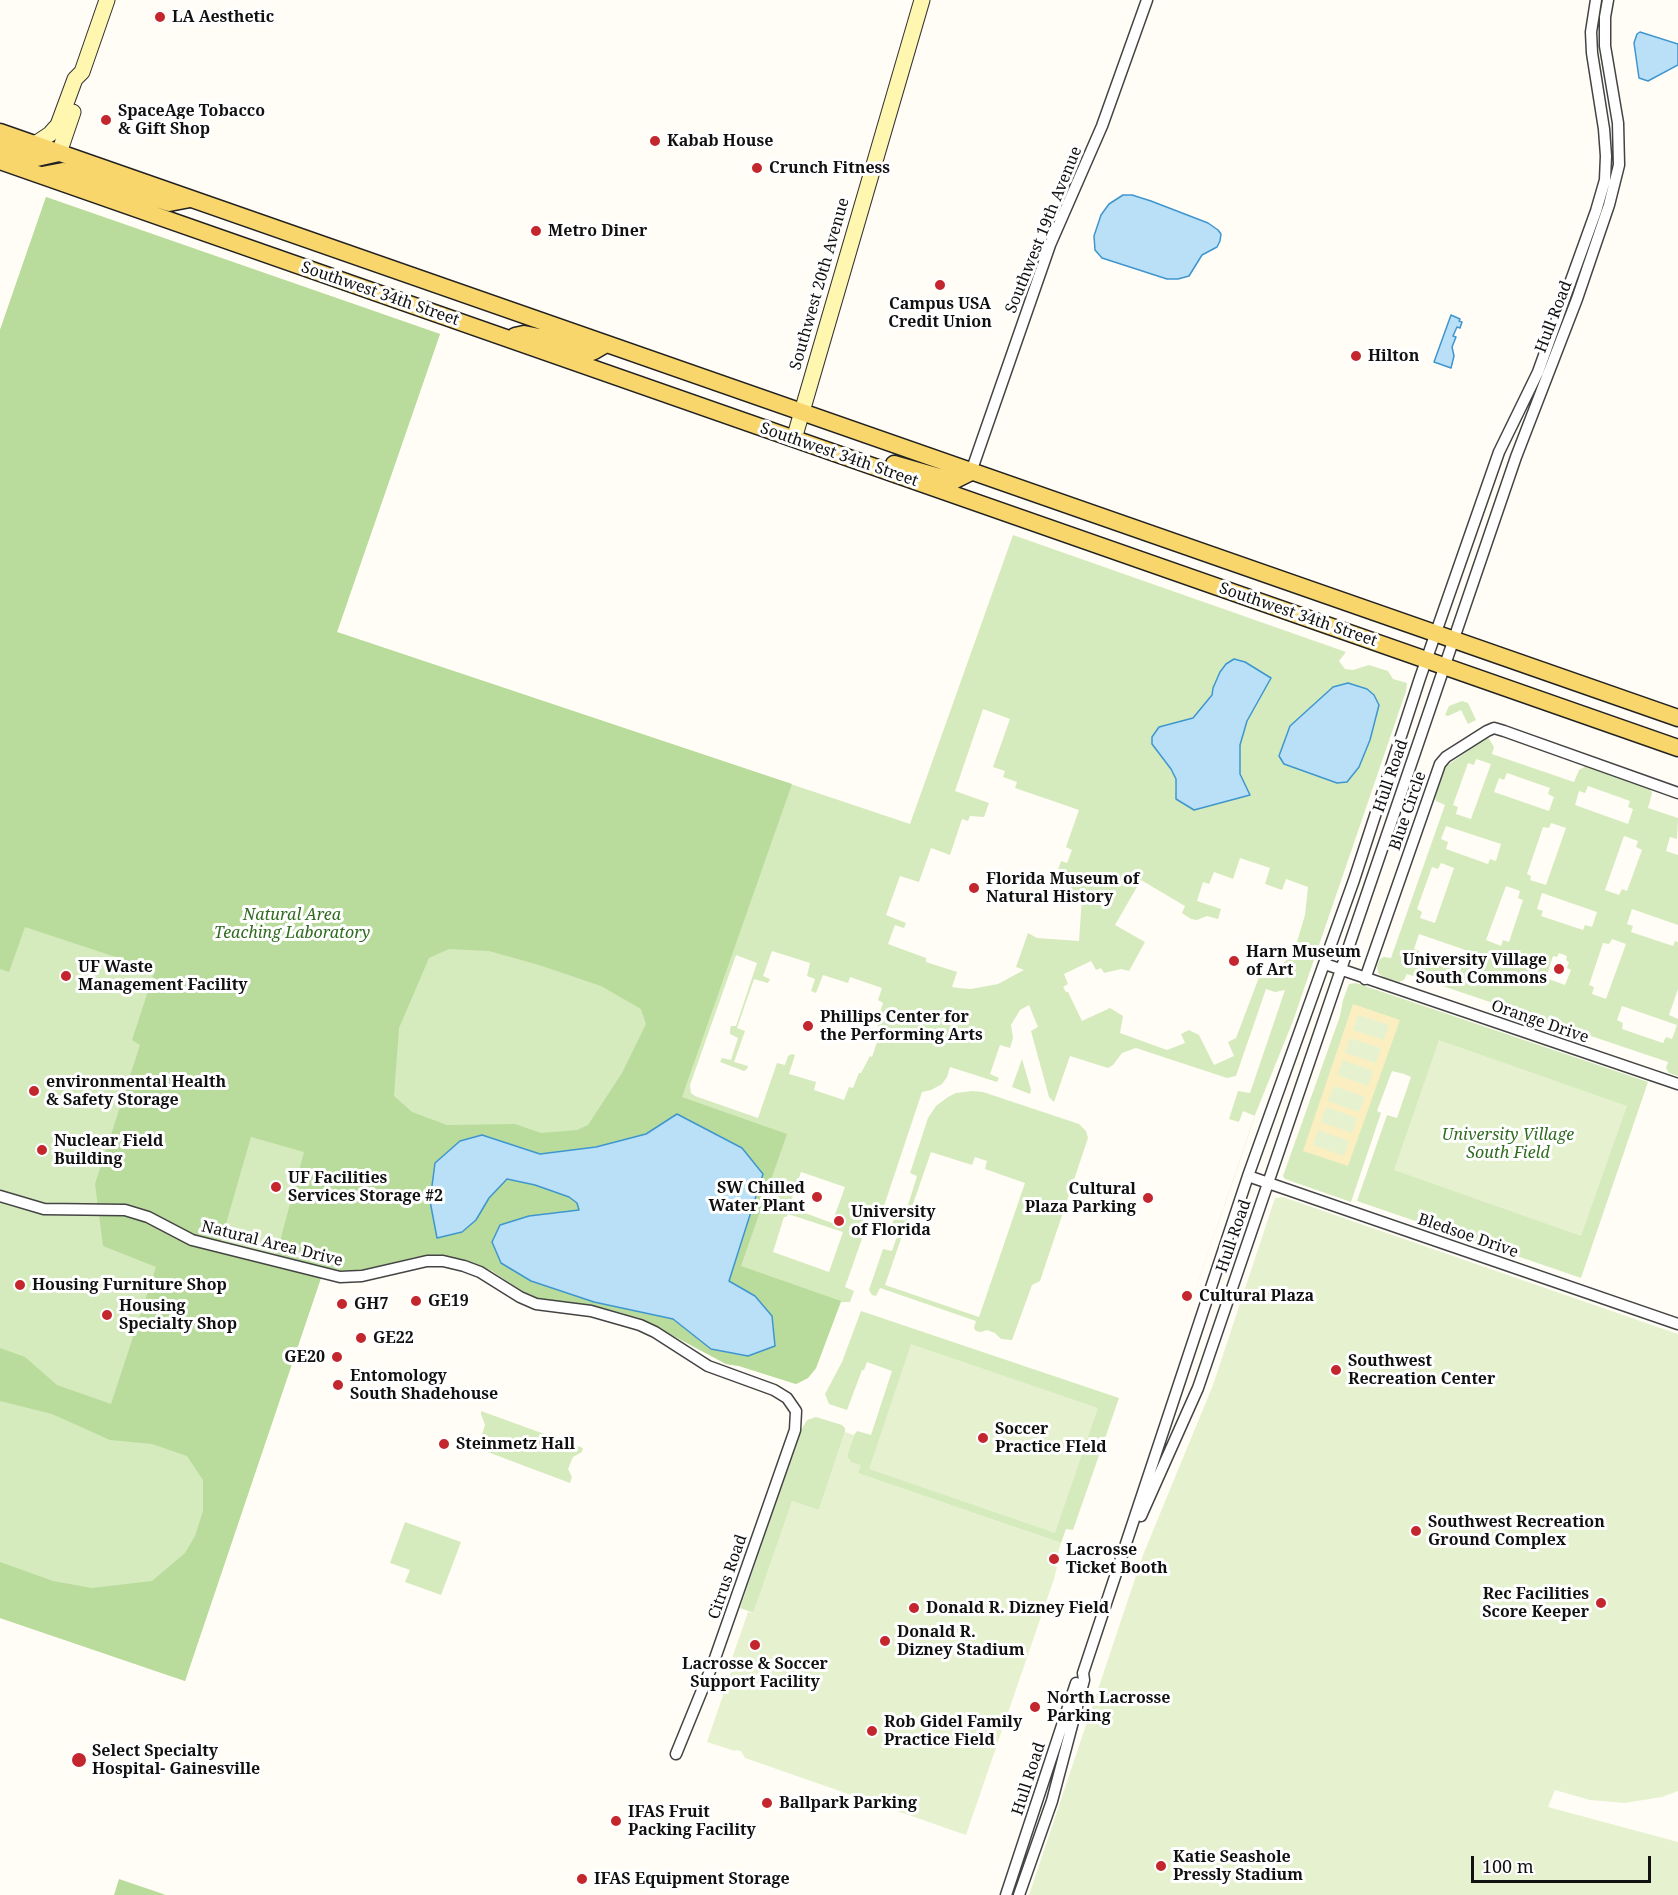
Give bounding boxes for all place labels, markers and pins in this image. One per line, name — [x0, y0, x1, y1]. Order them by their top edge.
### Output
place label: LA Aesthetic — [172, 7, 274, 27]
marker: LA Aesthetic — [153, 10, 167, 24]
place label: SpaceAge Tobacco & Gift Shop — [118, 101, 265, 139]
marker: SpaceAge Tobacco & Gift Shop — [99, 113, 113, 127]
place label: Kabab House — [667, 131, 773, 151]
marker: Kabab House — [648, 134, 662, 148]
place label: Crunch Fitness — [769, 158, 890, 178]
marker: Crunch Fitness — [750, 161, 764, 175]
place label: Metro Diner — [548, 221, 647, 241]
marker: Metro Diner — [529, 224, 543, 238]
marker: Campus USA Credit Union — [933, 278, 947, 292]
place label: Campus USA Credit Union — [888, 294, 992, 332]
place label: Hilton — [1368, 346, 1419, 366]
marker: Hilton — [1349, 349, 1363, 363]
place label: Florida Museum of Natural History — [986, 869, 1139, 907]
marker: Florida Museum of Natural History — [967, 881, 981, 895]
place label: Harn Museum of Art — [1246, 942, 1361, 980]
place label: University Village South Commons — [1403, 950, 1547, 988]
marker: Harn Museum of Art — [1227, 954, 1241, 968]
place label: UF Waste Management Facility — [78, 957, 247, 995]
marker: University Village South Commons — [1552, 962, 1566, 976]
marker: UF Waste Management Facility — [59, 969, 73, 983]
place label: Phillips Center for the Performing Arts — [820, 1007, 983, 1045]
marker: Phillips Center for the Performing Arts — [801, 1019, 815, 1033]
place label: environmental Health & Safety Storage — [46, 1072, 226, 1110]
marker: environmental Health & Safety Storage — [27, 1084, 41, 1098]
place label: Nuclear Field Building — [54, 1131, 163, 1169]
marker: Nuclear Field Building — [35, 1143, 49, 1157]
place label: UF Facilities Services Storage #2 — [288, 1168, 443, 1206]
place label: SW Chilled Water Plant — [709, 1178, 805, 1216]
place label: Cultural Plaza Parking — [1025, 1179, 1136, 1217]
marker: UF Facilities Services Storage #2 — [269, 1180, 283, 1194]
marker: SW Chilled Water Plant — [810, 1190, 824, 1204]
marker: Cultural Plaza Parking — [1141, 1191, 1155, 1205]
place label: University of Florida — [851, 1202, 936, 1240]
marker: University of Florida — [832, 1214, 846, 1228]
place label: Housing Furniture Shop — [32, 1275, 227, 1295]
marker: Housing Furniture Shop — [13, 1278, 27, 1292]
place label: Cultural Plaza — [1199, 1286, 1314, 1306]
marker: Cultural Plaza — [1180, 1289, 1194, 1303]
place label: GE19 — [428, 1291, 469, 1311]
place label: GH7 — [354, 1294, 388, 1314]
marker: GE19 — [409, 1294, 423, 1308]
place label: Housing Specialty Shop — [119, 1296, 237, 1334]
marker: GH7 — [335, 1297, 349, 1311]
marker: Housing Specialty Shop — [100, 1308, 114, 1322]
place label: GE22 — [373, 1328, 414, 1348]
marker: GE22 — [354, 1331, 368, 1345]
place label: GE20 — [284, 1347, 325, 1367]
marker: GE20 — [330, 1350, 344, 1364]
place label: Southwest Recreation Center — [1348, 1351, 1495, 1389]
marker: Southwest Recreation Center — [1329, 1363, 1343, 1377]
place label: Entomology South Shadehouse — [350, 1366, 498, 1404]
marker: Entomology South Shadehouse — [331, 1378, 345, 1392]
place label: Soccer Practice FIeld — [995, 1419, 1107, 1457]
marker: Soccer Practice FIeld — [976, 1431, 990, 1445]
place label: Steinmetz Hall — [456, 1434, 575, 1454]
marker: Steinmetz Hall — [437, 1437, 451, 1451]
place label: Southwest Recreation Ground Complex — [1428, 1512, 1605, 1550]
marker: Southwest Recreation Ground Complex — [1409, 1524, 1423, 1538]
place label: Lacrosse Ticket Booth — [1066, 1540, 1168, 1578]
marker: Lacrosse Ticket Booth — [1047, 1552, 1061, 1566]
place label: Rec Facilities Score Keeper — [1482, 1584, 1589, 1622]
marker: Rec Facilities Score Keeper — [1594, 1596, 1608, 1610]
place label: Donald R. Dizney Field — [926, 1598, 1109, 1618]
marker: Donald R. Dizney Field — [907, 1601, 921, 1615]
place label: Donald R. Dizney Stadium — [897, 1622, 1024, 1660]
marker: Donald R. Dizney Stadium — [878, 1634, 892, 1648]
marker: Lacrosse & Soccer Support Facility — [748, 1638, 762, 1652]
place label: Lacrosse & Soccer Support Facility — [682, 1654, 828, 1692]
place label: North Lacrosse Parking — [1047, 1688, 1170, 1726]
marker: North Lacrosse Parking — [1028, 1700, 1042, 1714]
place label: Rob Gidel Family Practice Field — [884, 1712, 1022, 1750]
marker: Rob Gidel Family Practice Field — [865, 1724, 879, 1738]
place label: Select Specialty Hospital- Gainesville — [92, 1741, 260, 1779]
marker: Select Specialty Hospital- Gainesville — [70, 1751, 88, 1769]
place label: Ballpark Parking — [779, 1793, 917, 1813]
marker: Ballpark Parking — [760, 1796, 774, 1810]
place label: IFAS Fruit Packing Facility — [628, 1802, 756, 1840]
marker: IFAS Fruit Packing Facility — [609, 1814, 623, 1828]
place label: Katie Seashole Pressly Stadium — [1173, 1847, 1303, 1885]
marker: Katie Seashole Pressly Stadium — [1154, 1859, 1168, 1873]
place label: IFAS Equipment Storage — [594, 1869, 790, 1889]
marker: IFAS Equipment Storage — [575, 1872, 589, 1886]

